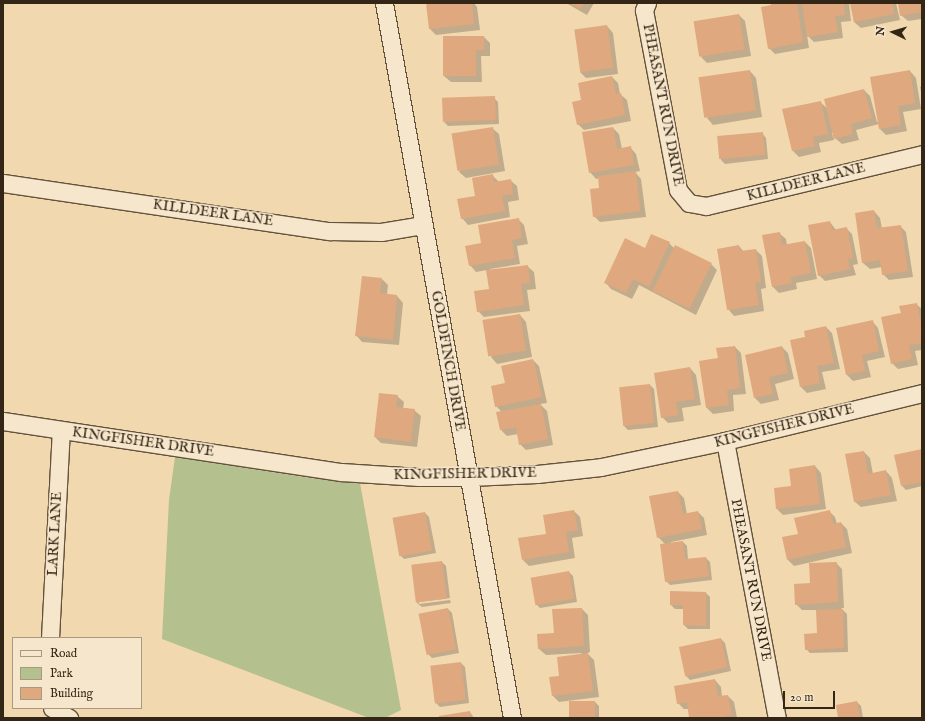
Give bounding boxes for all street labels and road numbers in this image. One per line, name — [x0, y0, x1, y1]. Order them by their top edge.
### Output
street label: PHEASANT RUN DRIVE — [639, 22, 687, 188]
street label: KILLDEER LANE — [745, 159, 867, 205]
street label: KILLDEER LANE — [152, 196, 274, 230]
street label: GOLDFINCH DRIVE — [427, 290, 469, 432]
street label: KINGFISHER DRIVE — [713, 401, 855, 451]
street label: KINGFISHER DRIVE — [71, 424, 215, 460]
street label: KINGFISHER DRIVE — [393, 464, 537, 484]
street label: LARK LANE — [44, 491, 66, 577]
street label: PHEASANT RUN DRIVE — [727, 497, 775, 663]

